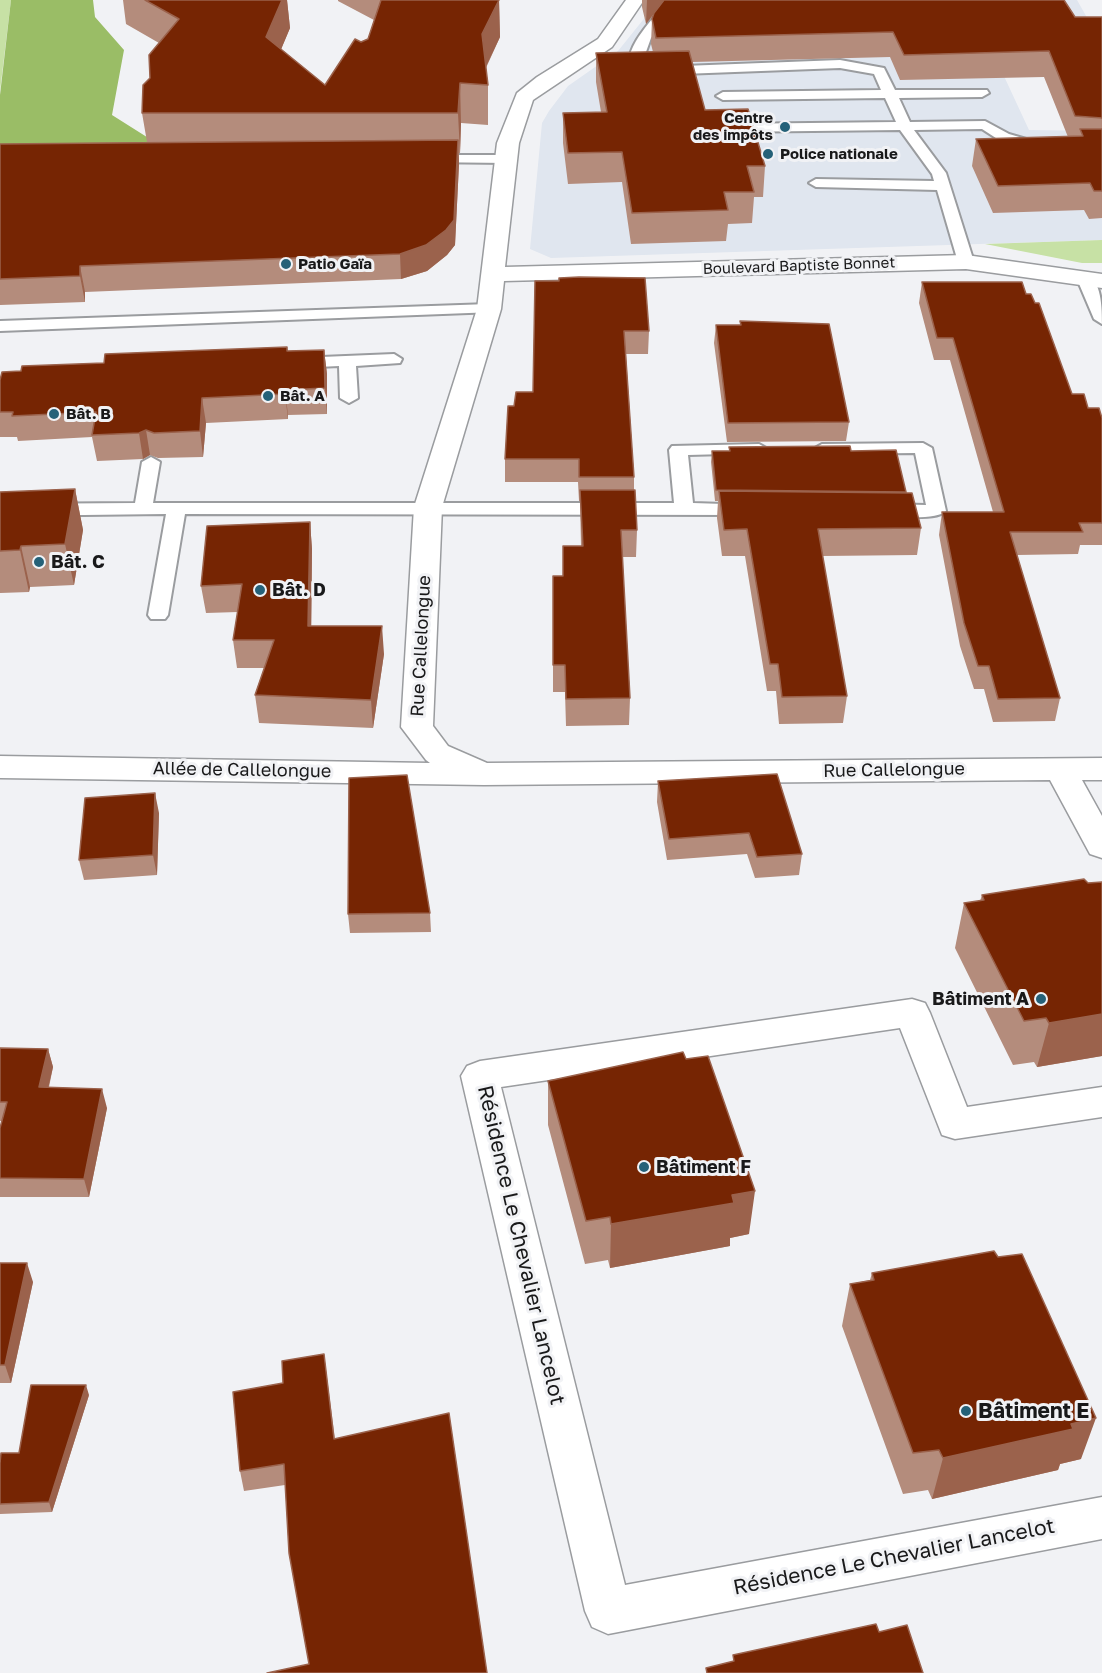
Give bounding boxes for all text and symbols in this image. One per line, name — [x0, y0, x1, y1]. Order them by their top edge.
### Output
place label: Centre des impôts — [693, 109, 773, 144]
marker: Centre des impôts — [778, 120, 792, 134]
place label: Police nationale — [780, 145, 898, 163]
marker: Police nationale — [761, 147, 775, 161]
street label: Boulevard Baptiste Bonnet — [702, 254, 896, 278]
place label: Patio Gaïa — [298, 255, 372, 273]
marker: Patio Gaïa — [279, 257, 293, 271]
place label: Bât. A — [280, 387, 325, 405]
marker: Bât. A — [261, 389, 275, 403]
place label: Bât. B — [66, 405, 111, 423]
marker: Bât. B — [47, 407, 61, 421]
place label: Bât. C — [51, 551, 105, 573]
marker: Bât. C — [32, 555, 46, 569]
street label: Rue Callelongue — [407, 575, 435, 717]
place label: Bât. D — [272, 579, 326, 601]
marker: Bât. D — [253, 583, 267, 597]
street label: Allée de Callelongue — [153, 758, 331, 782]
street label: Rue Callelongue — [823, 758, 965, 782]
place label: Bâtiment A — [932, 988, 1029, 1010]
marker: Bâtiment A — [1034, 992, 1048, 1006]
street label: Résidence Le Chevalier Lancelot — [472, 1083, 570, 1407]
place label: Bâtiment F — [656, 1156, 751, 1178]
marker: Bâtiment F — [637, 1160, 651, 1174]
place label: Bâtiment E — [978, 1398, 1089, 1424]
marker: Bâtiment E — [959, 1404, 973, 1418]
street label: Résidence Le Chevalier Lancelot — [731, 1513, 1057, 1601]

